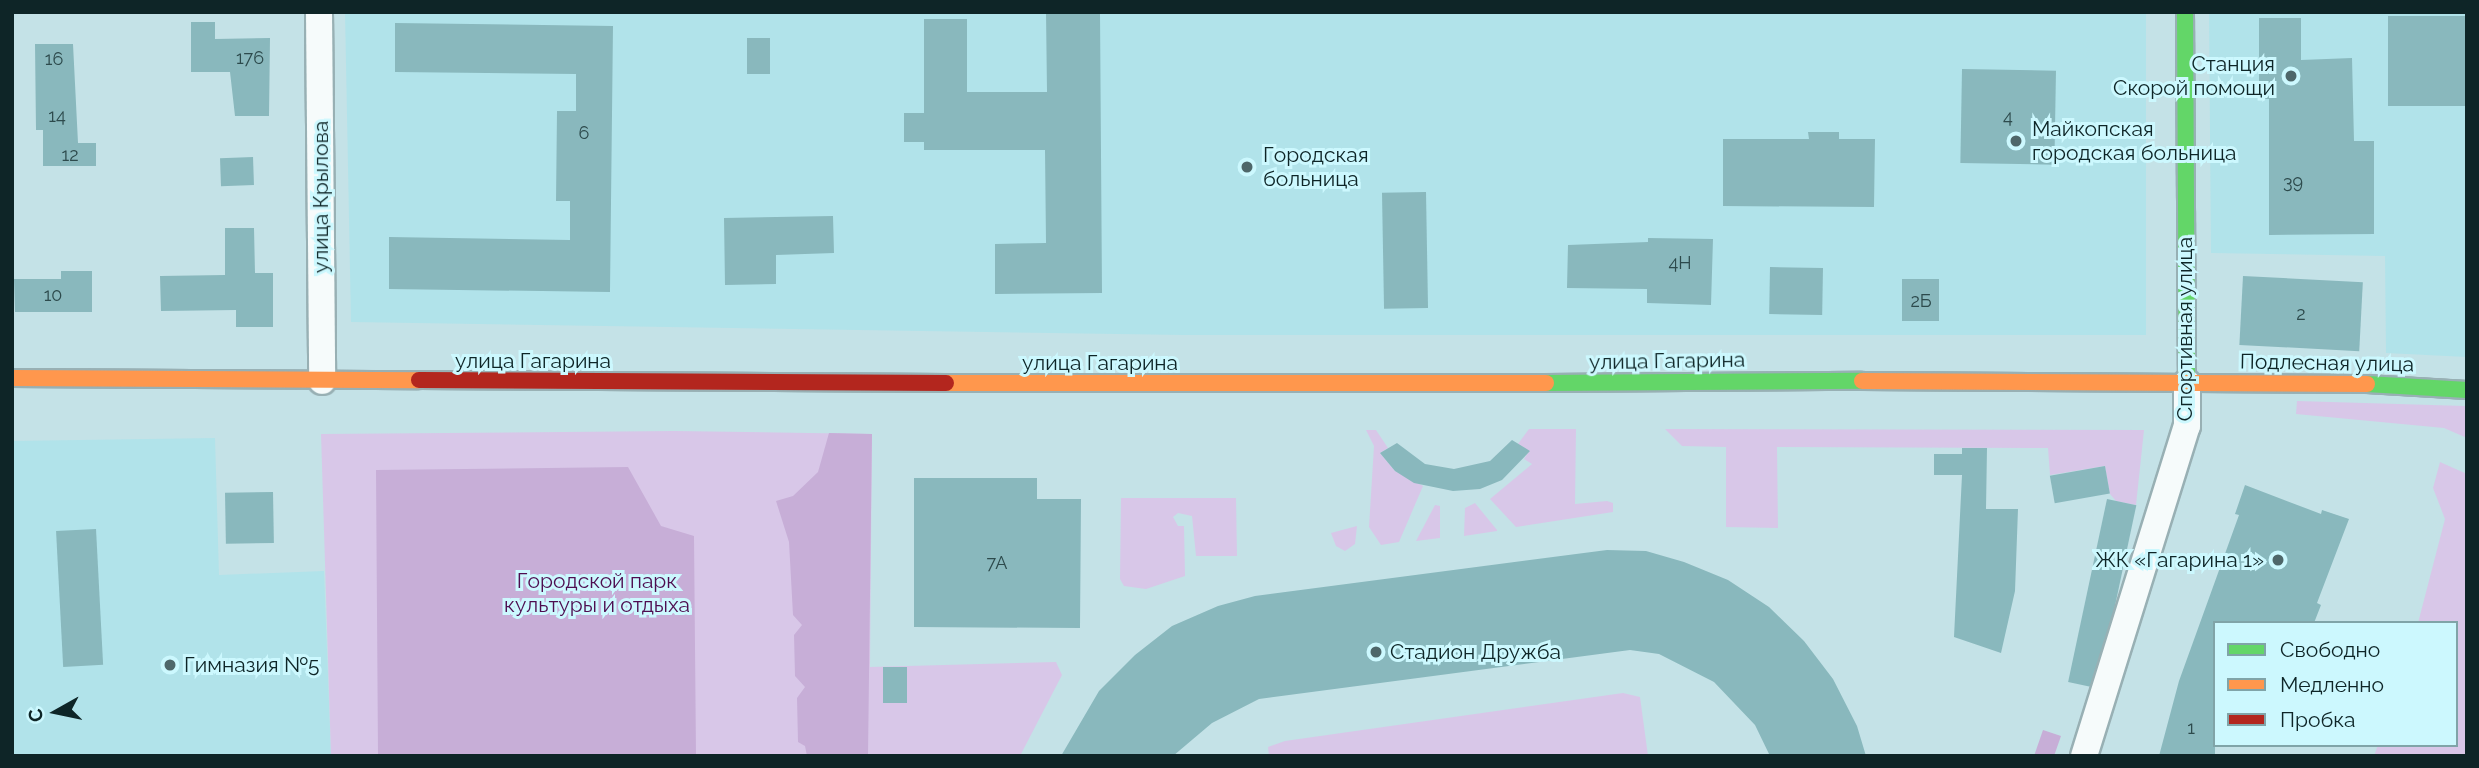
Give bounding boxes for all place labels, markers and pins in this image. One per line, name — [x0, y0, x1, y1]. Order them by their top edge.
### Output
place label: Станция Скорой помощи — [2113, 51, 2275, 101]
marker: Станция Скорой помощи — [2281, 66, 2301, 86]
place label: Майкопская городская больница — [2032, 116, 2236, 166]
marker: Майкопская городская больница — [2006, 131, 2026, 151]
place label: Городская больница — [1263, 142, 1369, 192]
marker: Городская больница — [1237, 157, 1257, 177]
place label: ЖК «Гагарина 1» — [2095, 547, 2264, 573]
marker: ЖК «Гагарина 1» — [2270, 552, 2286, 568]
place label: Стадион Дружба — [1390, 639, 1561, 665]
marker: Стадион Дружба — [1368, 644, 1384, 660]
place label: Гимназия №5 — [184, 652, 319, 678]
marker: Гимназия №5 — [162, 657, 178, 673]

